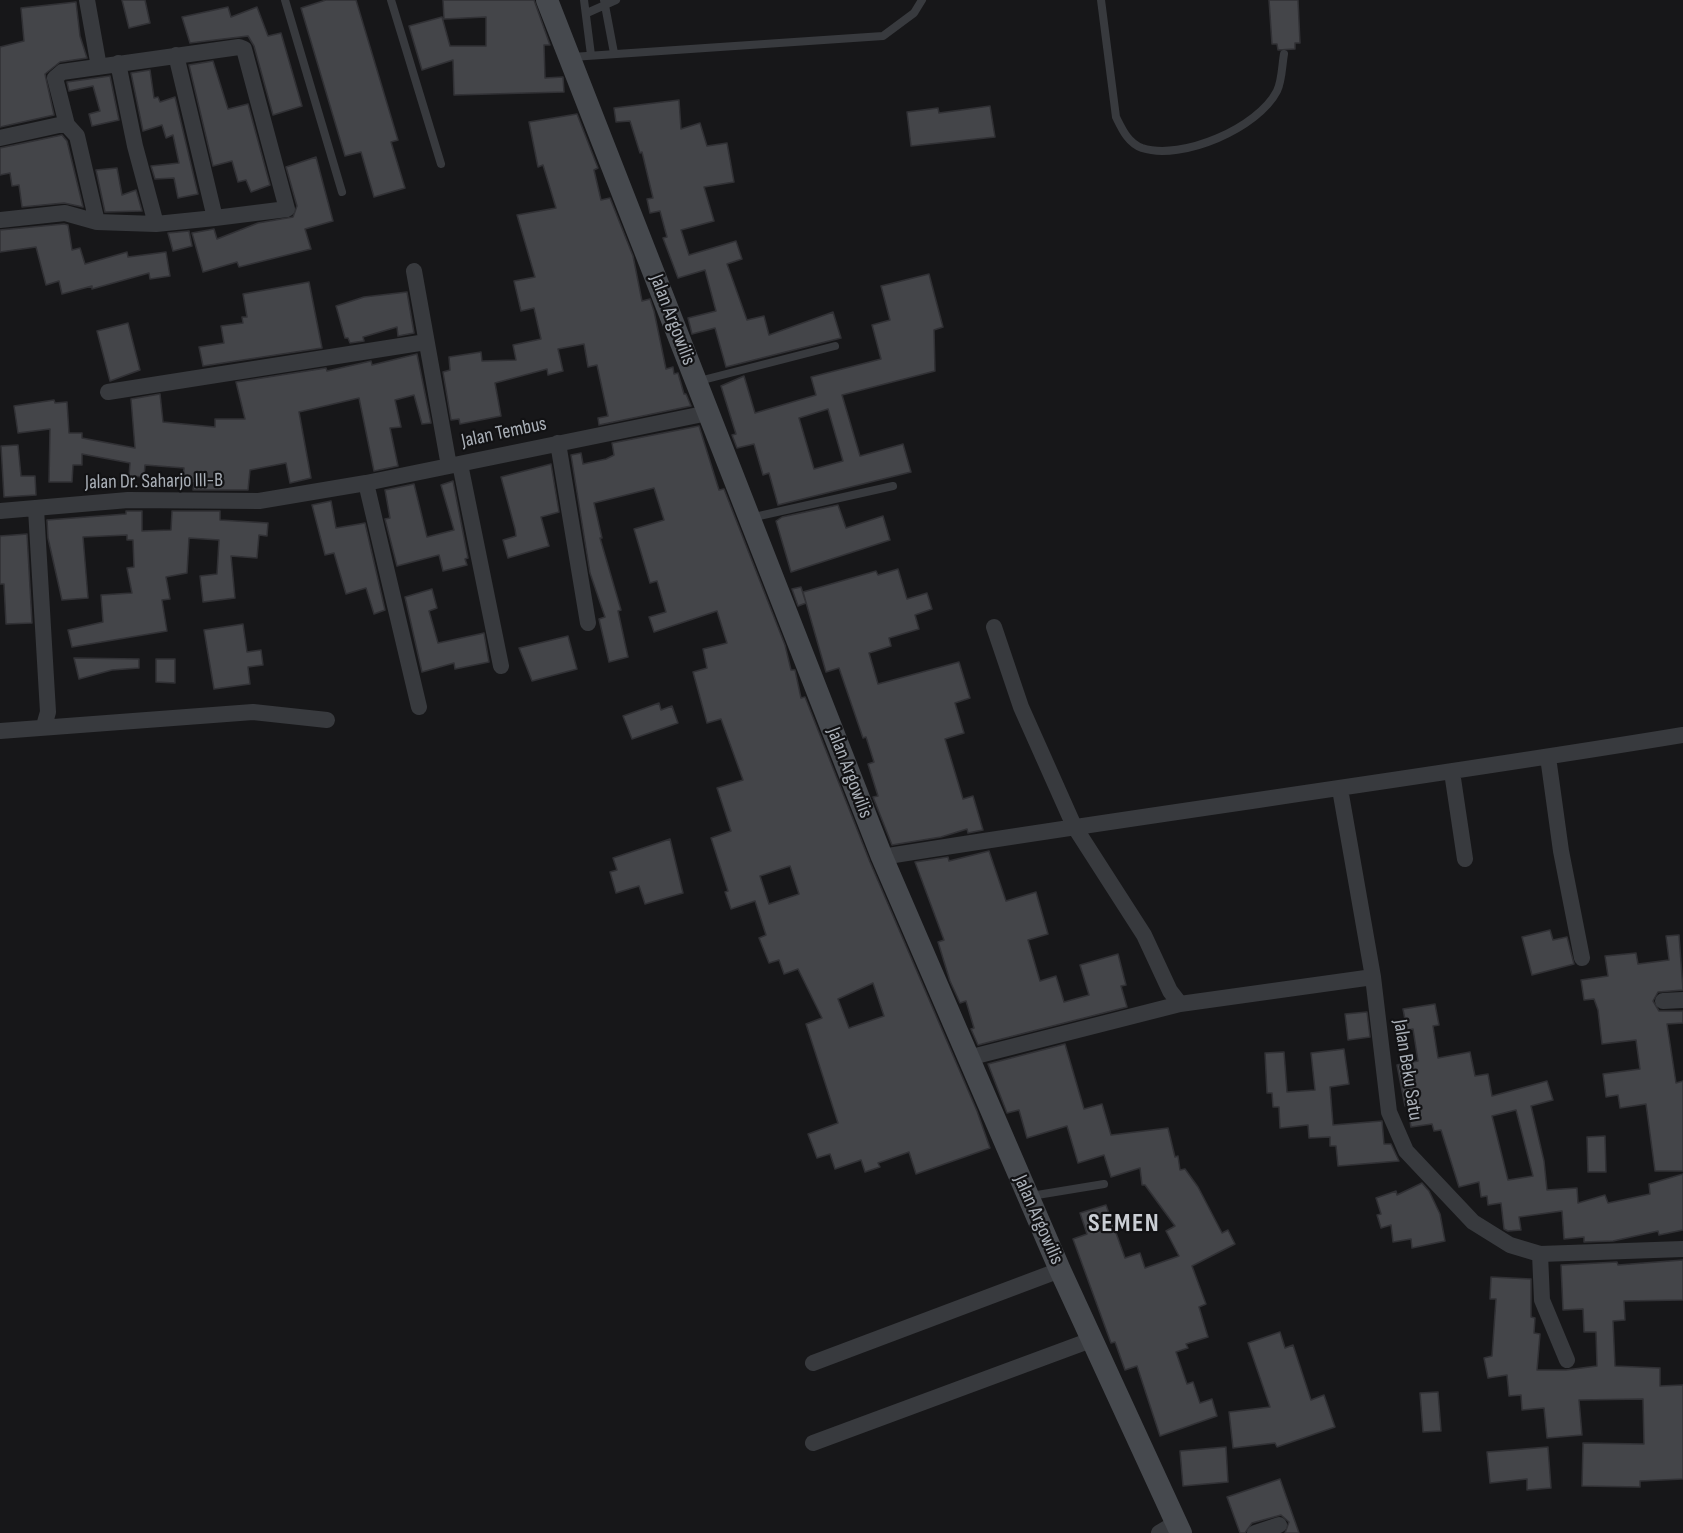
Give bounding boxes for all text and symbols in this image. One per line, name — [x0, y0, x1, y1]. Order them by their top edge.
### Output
street label: Jalan Argowilis — [644, 271, 700, 369]
street label: Jalan Tembus — [459, 412, 549, 454]
street label: Jalan Dr. Saharjo III-B — [85, 469, 223, 495]
street label: Jalan Argowilis — [821, 724, 877, 822]
street label: Jalan Beku Satu — [1387, 1018, 1427, 1122]
street label: Jalan Argowilis — [1008, 1172, 1068, 1268]
district label: SEMEN — [1088, 1208, 1160, 1240]

